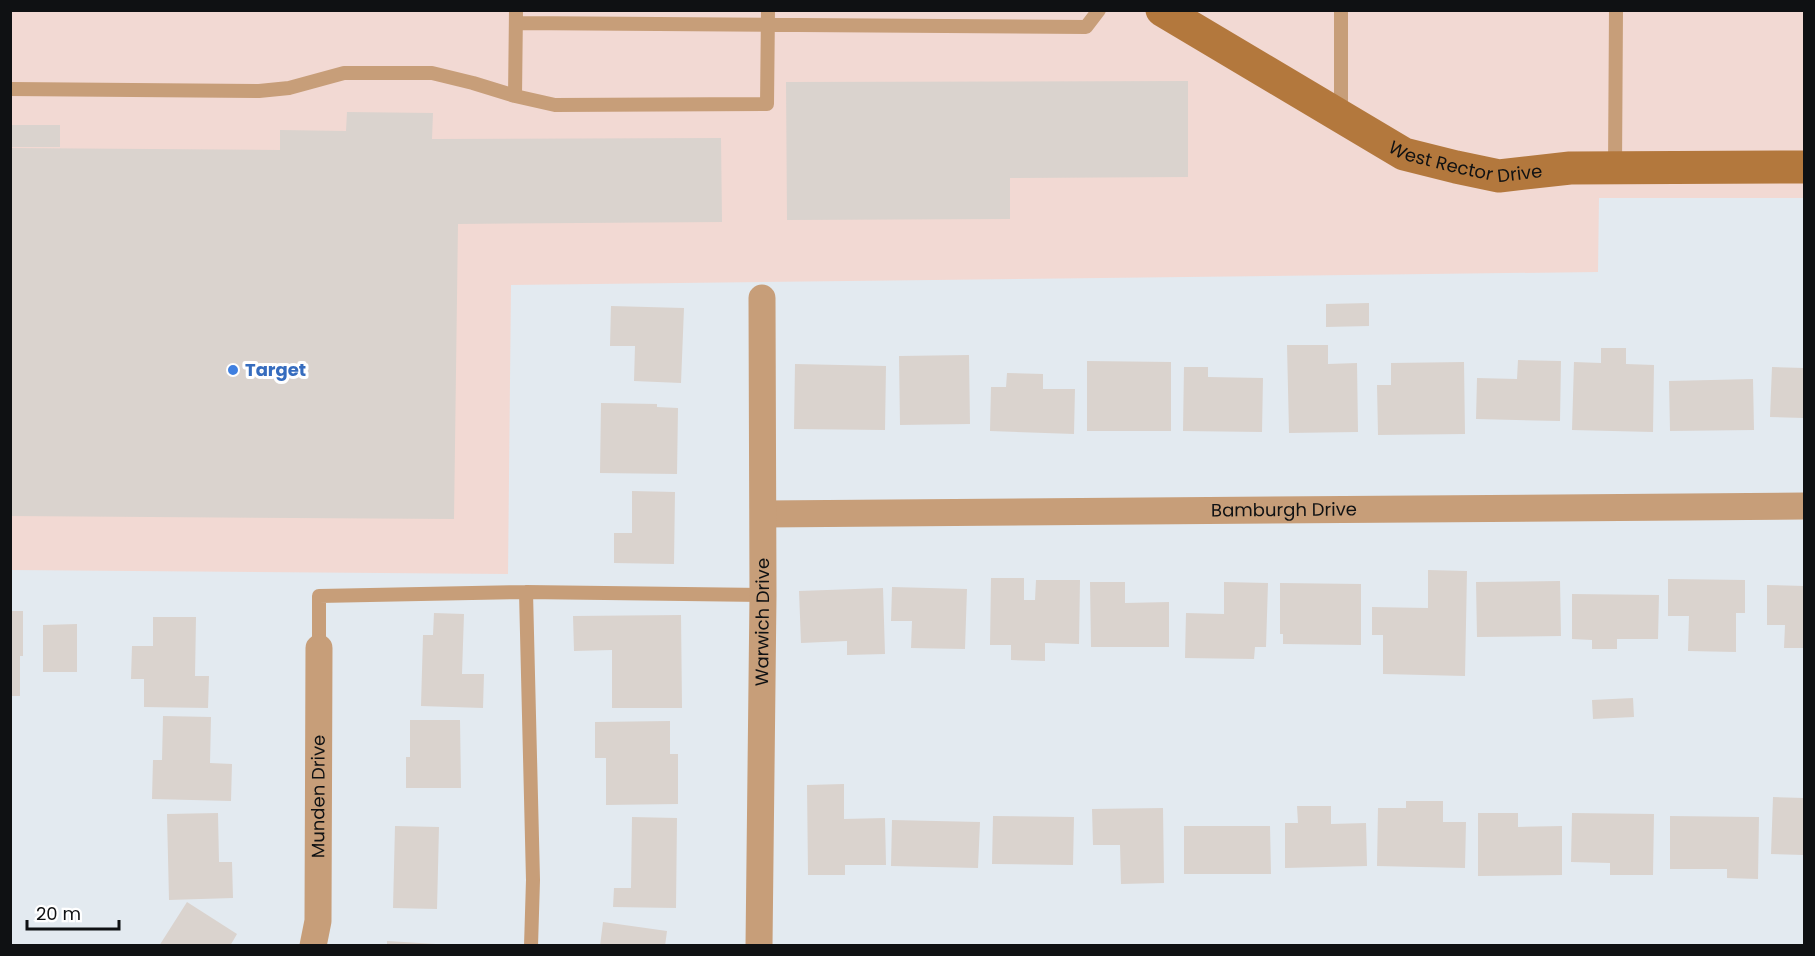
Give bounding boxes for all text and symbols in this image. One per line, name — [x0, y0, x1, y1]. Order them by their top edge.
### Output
street label: West Rector Drive — [1384, 134, 1544, 188]
place label: Target — [245, 357, 306, 382]
marker: Target — [226, 363, 240, 377]
street label: Bamburgh Drive — [1211, 496, 1357, 523]
street label: Warwich Drive — [749, 558, 775, 686]
street label: Munden Drive — [305, 735, 331, 858]
scale bar — [27, 893, 118, 931]
text: 20 m — [36, 901, 81, 926]

